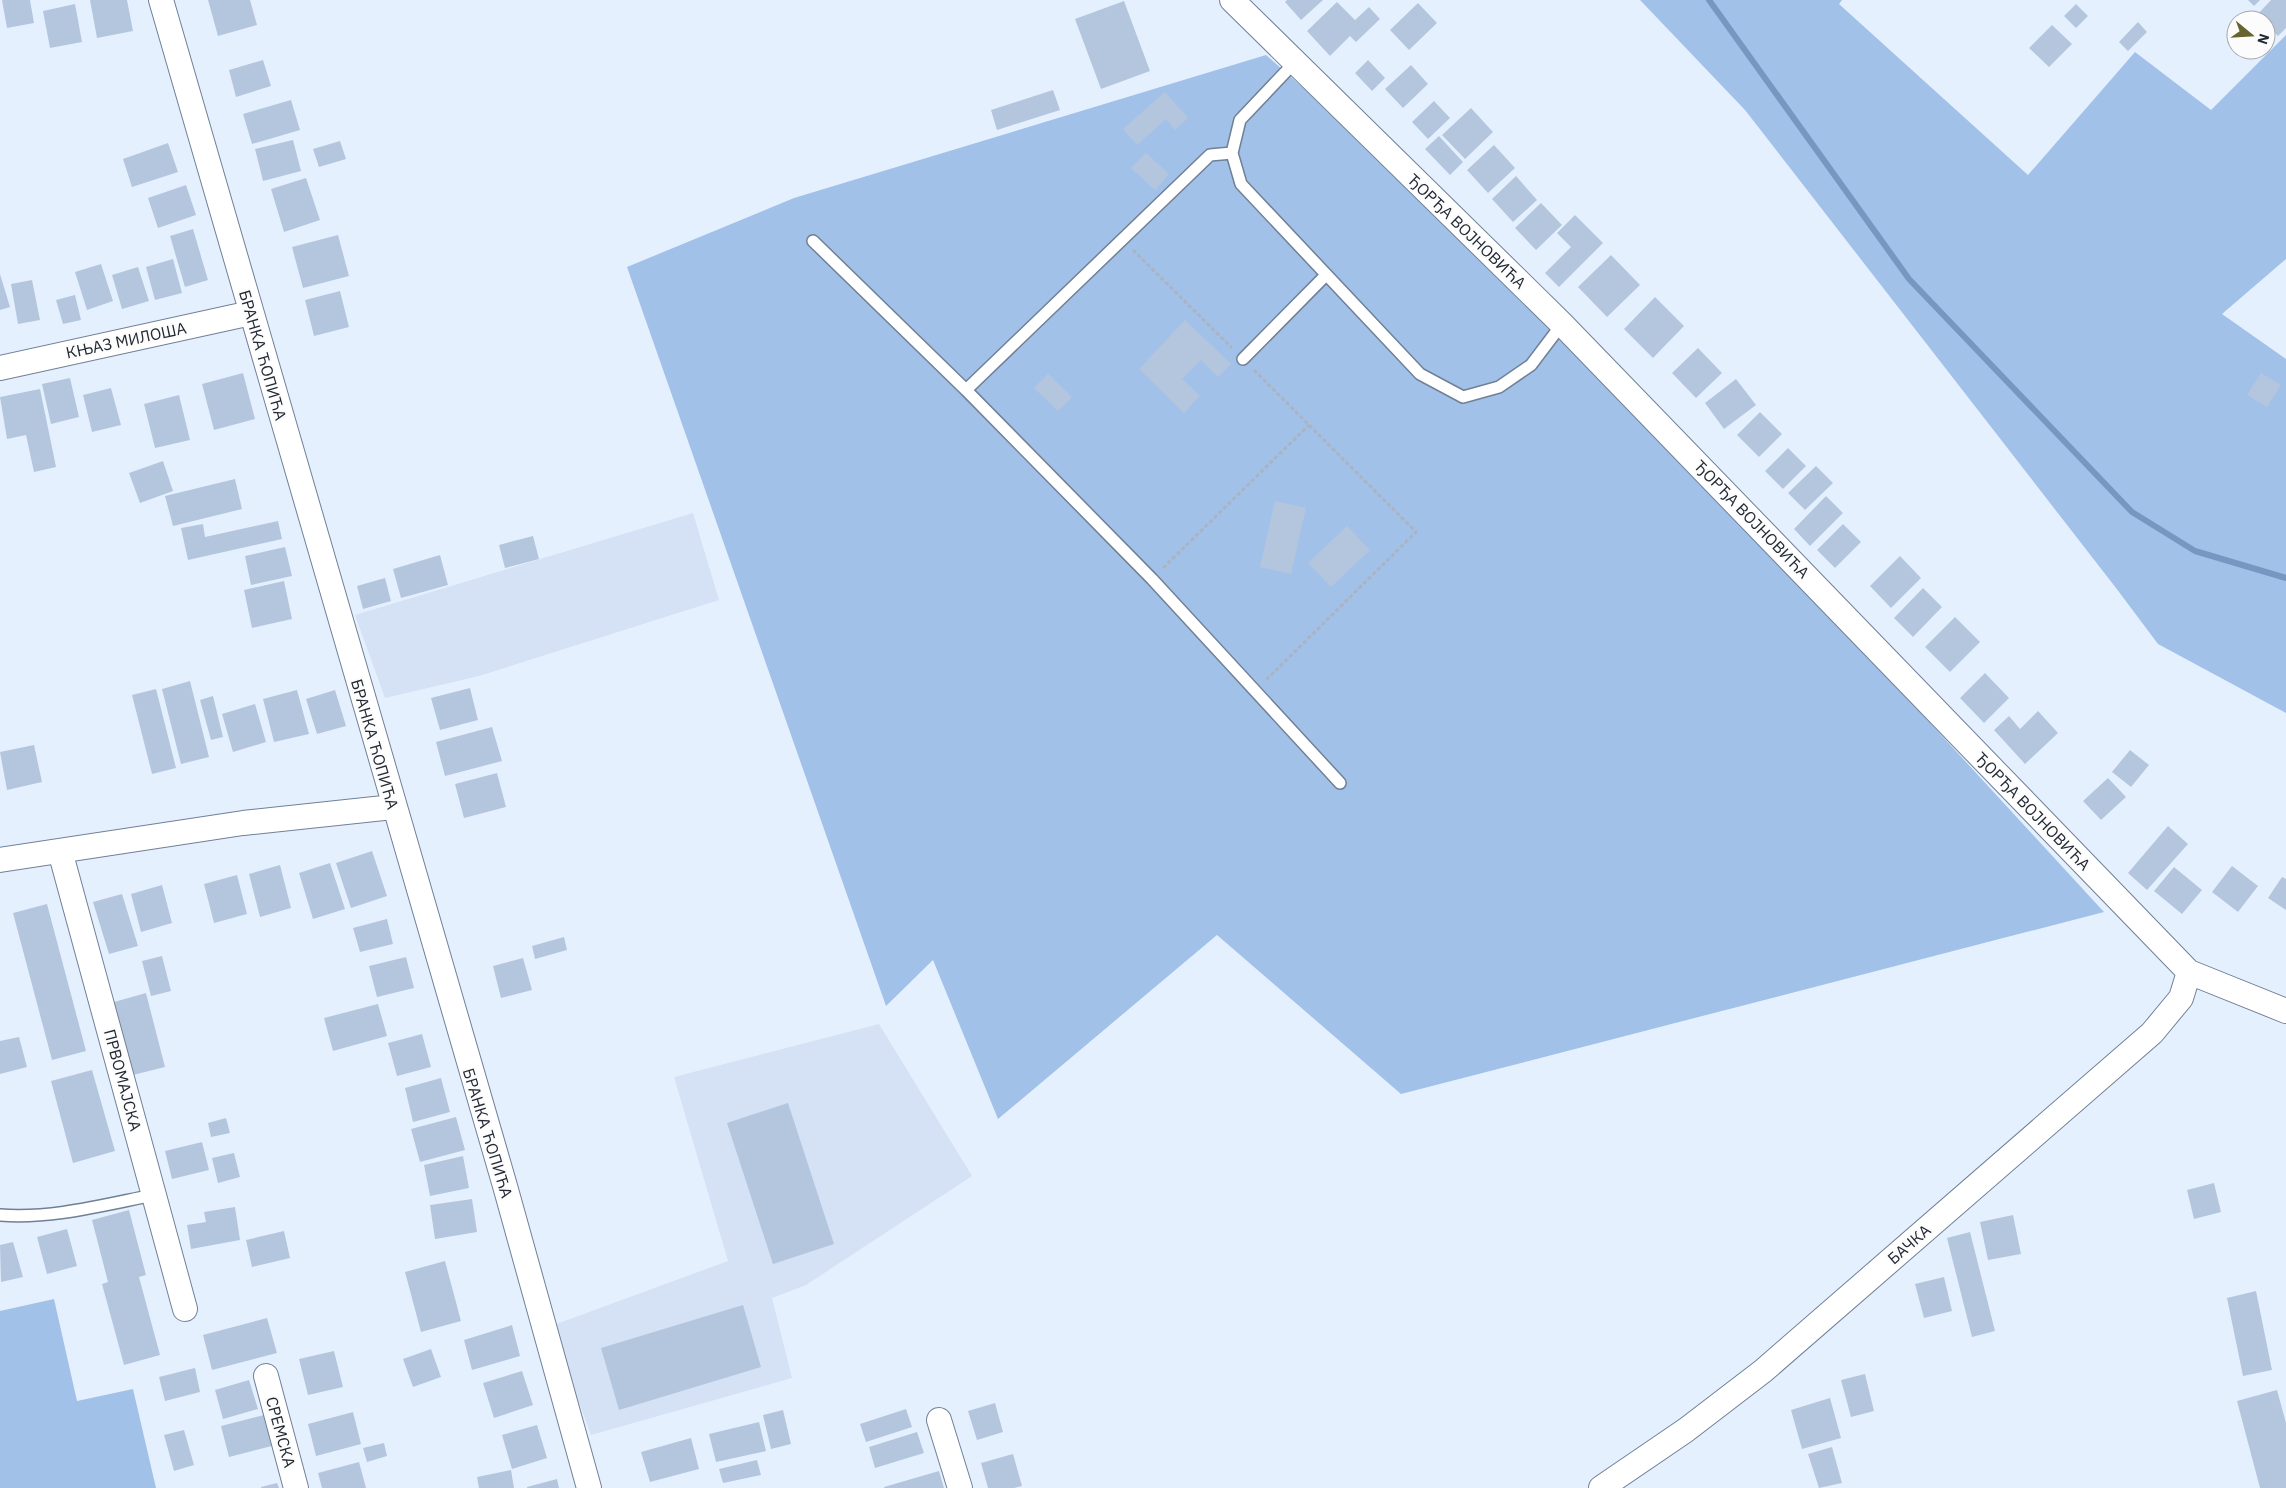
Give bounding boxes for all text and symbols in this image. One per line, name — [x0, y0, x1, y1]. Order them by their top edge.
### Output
north arrow — [2226, 10, 2276, 60]
text: N — [2253, 31, 2273, 47]
street label: ЂОРЂА ВОЈНОВИЋА — [1404, 169, 1530, 293]
street label: БРАНКА ЋОПИЋА — [235, 287, 291, 423]
street label: КЊАЗ МИЛОША — [64, 317, 188, 363]
street label: ЂОРЂА ВОЈНОВИЋА — [1690, 456, 1814, 582]
street label: БРАНКА ЋОПИЋА — [347, 676, 403, 812]
street label: ЂОРЂА ВОЈНОВИЋА — [1971, 748, 2095, 874]
street label: ПРВОМАЈСКА — [100, 1027, 146, 1133]
street label: БРАНКА ЋОПИЋА — [459, 1066, 517, 1200]
street label: БАЧКА — [1883, 1220, 1935, 1268]
street label: СРЕМСКА — [262, 1394, 300, 1470]

